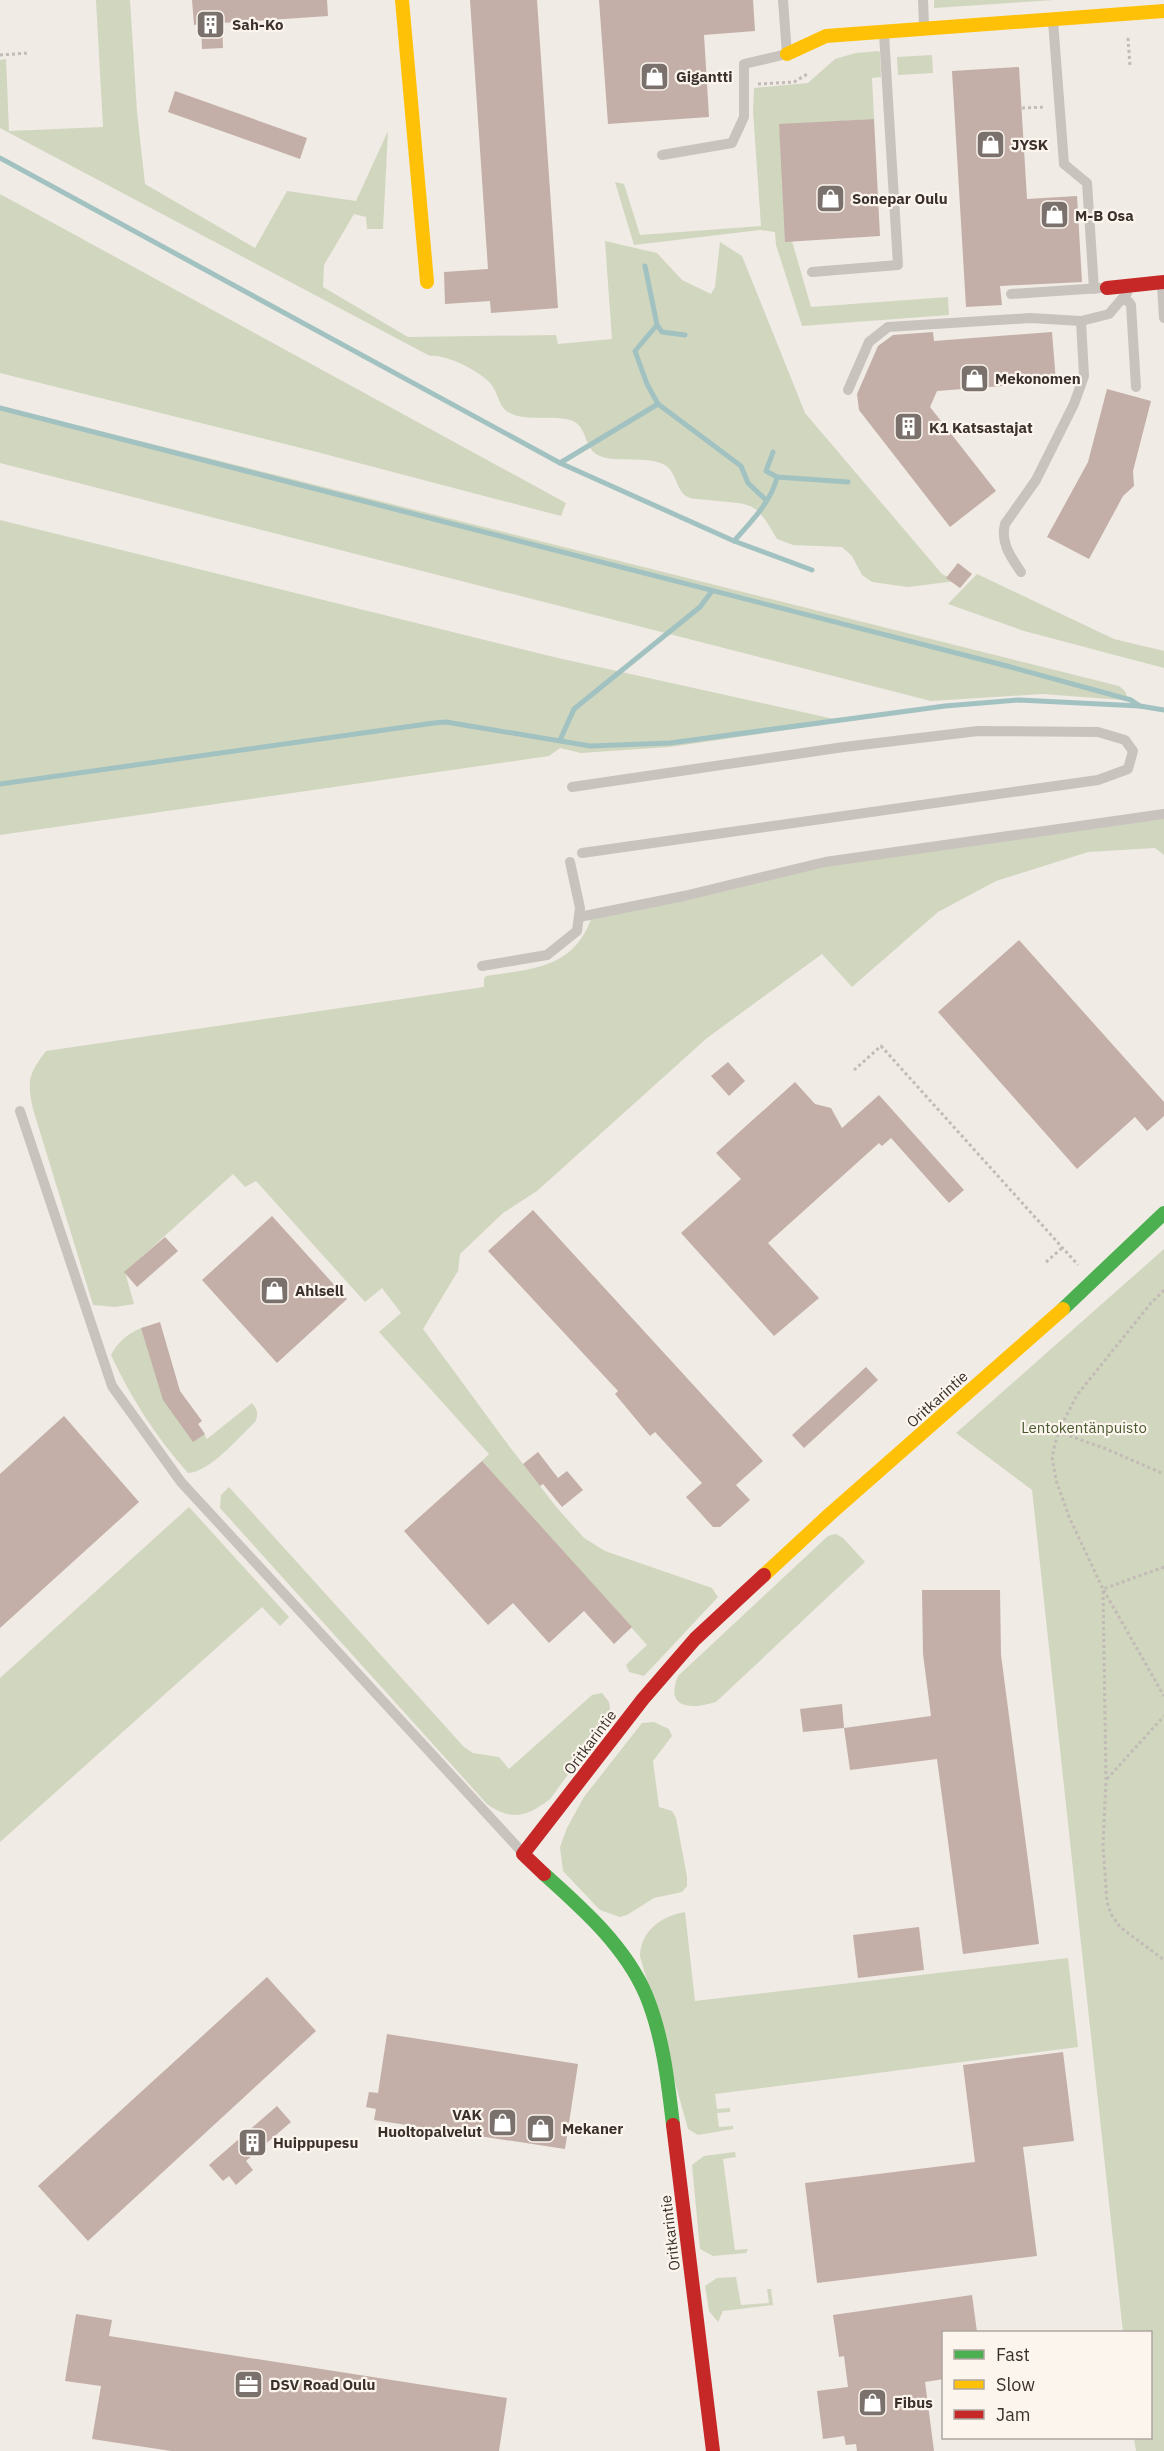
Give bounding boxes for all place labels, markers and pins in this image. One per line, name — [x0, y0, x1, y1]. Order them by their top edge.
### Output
building icon: Sah-Ko — [195, 8, 227, 40]
place label: Sah-Ko — [232, 15, 283, 34]
shop icon: Gigantti — [639, 60, 671, 92]
place label: Gigantti — [676, 67, 733, 86]
shop icon: JYSK — [974, 128, 1006, 160]
place label: JYSK — [1011, 135, 1049, 154]
shop icon: Sonepar Oulu — [815, 182, 847, 214]
place label: Sonepar Oulu — [852, 189, 948, 208]
shop icon: M-B Osa — [1038, 199, 1070, 231]
place label: M-B Osa — [1075, 206, 1134, 225]
shop icon: Mekonomen — [958, 362, 990, 394]
place label: Mekonomen — [995, 369, 1081, 388]
building icon: K1 Katsastajat — [892, 411, 924, 443]
place label: K1 Katsastajat — [929, 418, 1033, 437]
shop icon: Ahlsell — [258, 1274, 290, 1306]
place label: Ahlsell — [295, 1281, 344, 1300]
place label: VAK Huoltopalvelut — [377, 2105, 483, 2141]
shop icon: VAK Huoltopalvelut — [487, 2107, 519, 2139]
shop icon: Mekaner — [525, 2112, 557, 2144]
place label: Mekaner — [562, 2119, 623, 2138]
building icon: Huippupesu — [236, 2126, 268, 2158]
place label: Huippupesu — [273, 2133, 358, 2152]
office icon: DSV Road Oulu — [233, 2368, 265, 2400]
place label: DSV Road Oulu — [270, 2375, 376, 2394]
shop icon: Fibus — [857, 2386, 889, 2418]
place label: Fibus — [894, 2393, 933, 2412]

